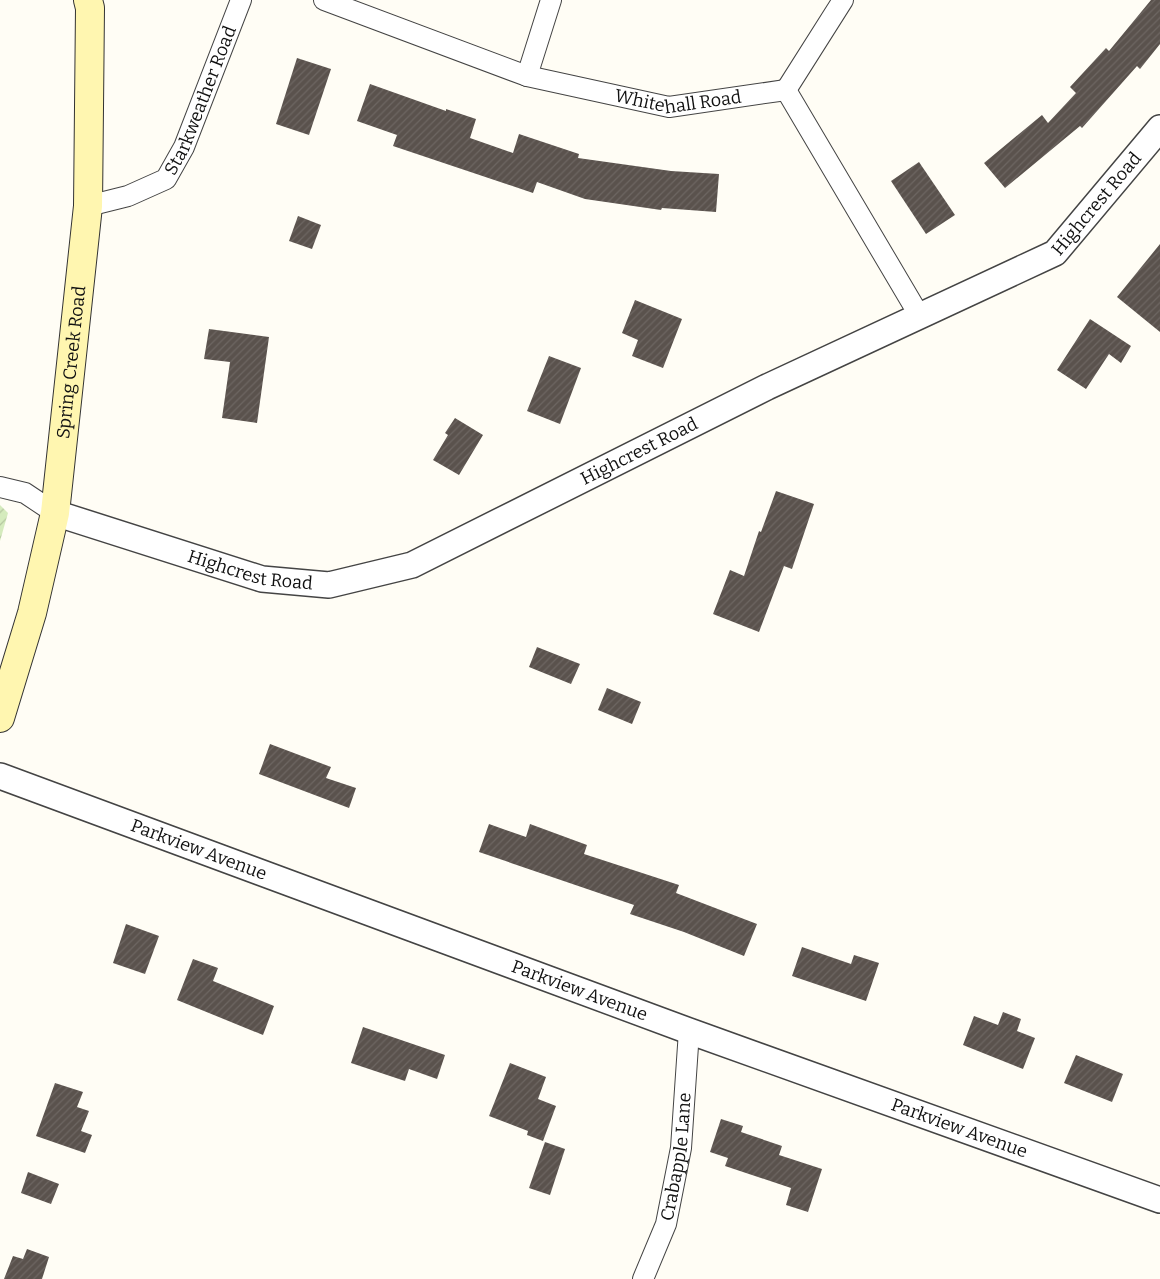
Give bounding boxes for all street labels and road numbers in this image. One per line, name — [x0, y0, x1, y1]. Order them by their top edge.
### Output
street label: Starkweather Road — [160, 22, 241, 179]
street label: Whitehall Road — [613, 84, 743, 119]
street label: Highcrest Road — [1047, 147, 1146, 260]
street label: Spring Creek Road — [52, 284, 90, 440]
street label: Highcrest Road — [577, 412, 702, 490]
street label: Highcrest Road — [185, 545, 314, 595]
street label: Parkview Avenue — [128, 814, 270, 885]
street label: Parkview Avenue — [509, 955, 651, 1026]
street label: Crabapple Lane — [656, 1092, 696, 1223]
street label: Parkview Avenue — [888, 1093, 1031, 1163]

